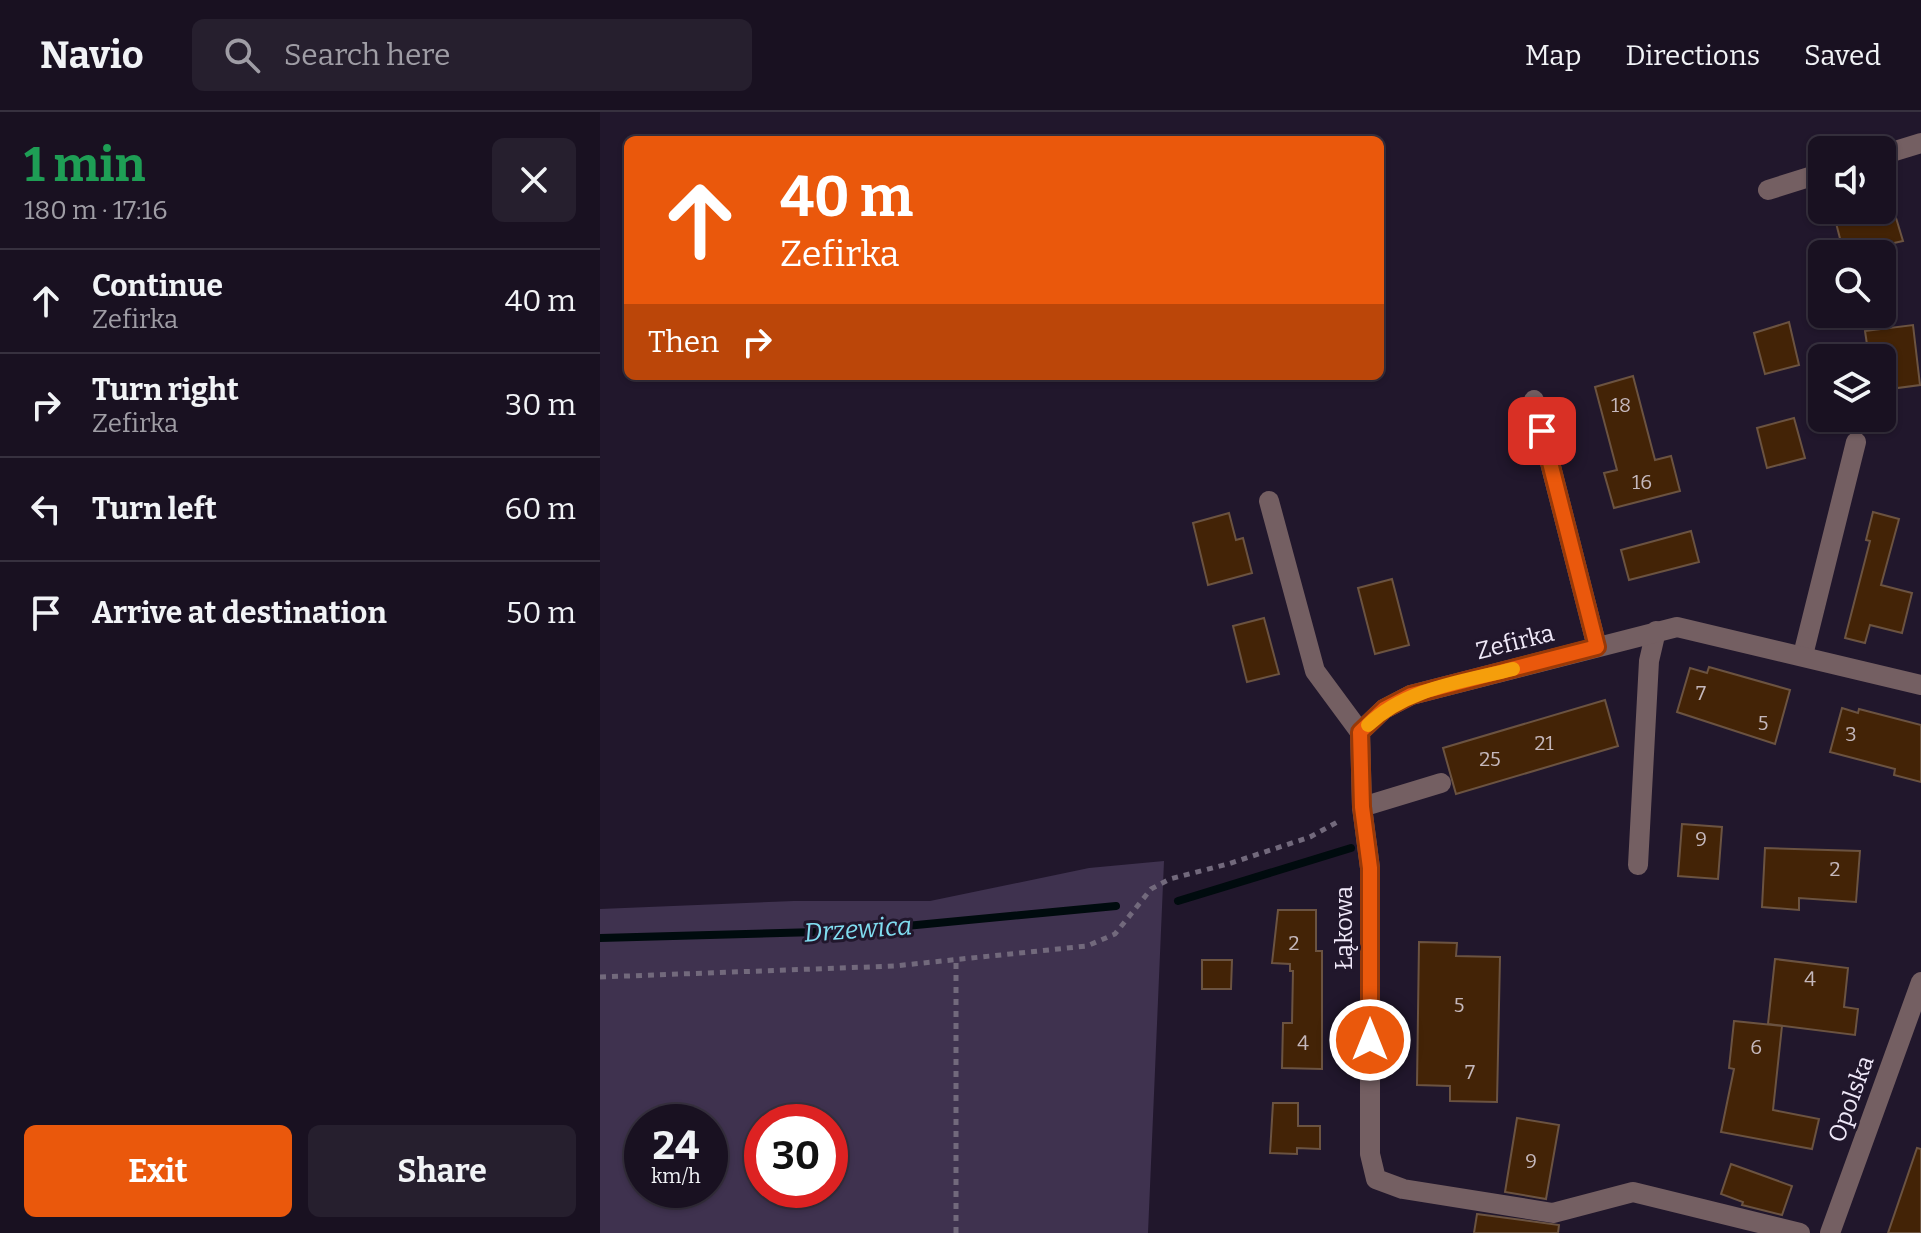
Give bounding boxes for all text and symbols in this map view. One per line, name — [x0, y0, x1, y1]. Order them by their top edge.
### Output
search box — [192, 19, 752, 91]
text: Navio — [40, 32, 144, 78]
icon: search — [220, 33, 264, 77]
text: Search here — [284, 37, 450, 73]
text: Map — [1525, 39, 1581, 72]
text: Directions — [1625, 39, 1760, 72]
text: Saved — [1804, 39, 1881, 72]
text: 1 min — [24, 136, 145, 194]
map controls — [1808, 136, 1896, 432]
button: sound — [1808, 136, 1896, 224]
button: close — [492, 138, 576, 222]
text: 40 m — [780, 164, 913, 231]
icon: ahead — [648, 168, 752, 272]
text: 180 m · 17:16 — [24, 195, 167, 226]
text: Zefirka — [780, 232, 900, 276]
button: search — [1808, 240, 1896, 328]
text: Continue — [92, 268, 223, 304]
icon: ahead — [24, 279, 68, 323]
text: 40 m — [505, 283, 576, 319]
text: Zefirka — [92, 304, 178, 335]
icon: right — [735, 320, 779, 364]
text: Then — [648, 324, 719, 360]
button: layers — [1808, 344, 1896, 432]
text: Turn right — [92, 372, 239, 408]
icon: right — [24, 383, 68, 427]
text: 30 m — [505, 387, 576, 423]
house number: 18 — [1611, 393, 1631, 417]
pin — [1508, 397, 1576, 465]
text: Zefirka — [92, 408, 178, 439]
icon: arrive — [1520, 409, 1564, 453]
house number: 16 — [1632, 470, 1652, 494]
icon: left — [24, 487, 68, 531]
text: Turn left — [92, 491, 217, 527]
text: 60 m — [505, 491, 576, 527]
icon: arrive — [24, 591, 68, 635]
text: Arrive at destination — [92, 595, 387, 631]
text: 50 m — [506, 595, 576, 631]
street label: Zefirka — [1473, 619, 1557, 665]
house number: 7 — [1696, 681, 1706, 705]
house number: 5 — [1758, 711, 1768, 735]
house number: 3 — [1845, 722, 1857, 746]
house number: 21 — [1535, 731, 1554, 755]
house number: 25 — [1479, 747, 1501, 771]
house number: 9 — [1695, 827, 1707, 851]
house number: 2 — [1830, 857, 1840, 881]
street label: Łąkowa — [1330, 886, 1358, 970]
water label: Drzewica — [803, 910, 913, 949]
house number: 2 — [1289, 931, 1299, 955]
house number: 4 — [1804, 967, 1816, 991]
house number: 5 — [1454, 993, 1464, 1017]
position arrow — [1328, 998, 1412, 1082]
house number: 4 — [1297, 1031, 1309, 1055]
house number: 6 — [1750, 1035, 1762, 1059]
street label: Opolska — [1822, 1052, 1880, 1146]
house number: 7 — [1465, 1060, 1475, 1084]
speed limit sign: 30 — [744, 1104, 848, 1208]
text: 24 — [653, 1122, 699, 1170]
button: Exit — [24, 1125, 292, 1217]
button: Share — [308, 1125, 576, 1217]
house number: 9 — [1525, 1149, 1537, 1173]
text: km/h — [651, 1164, 701, 1188]

